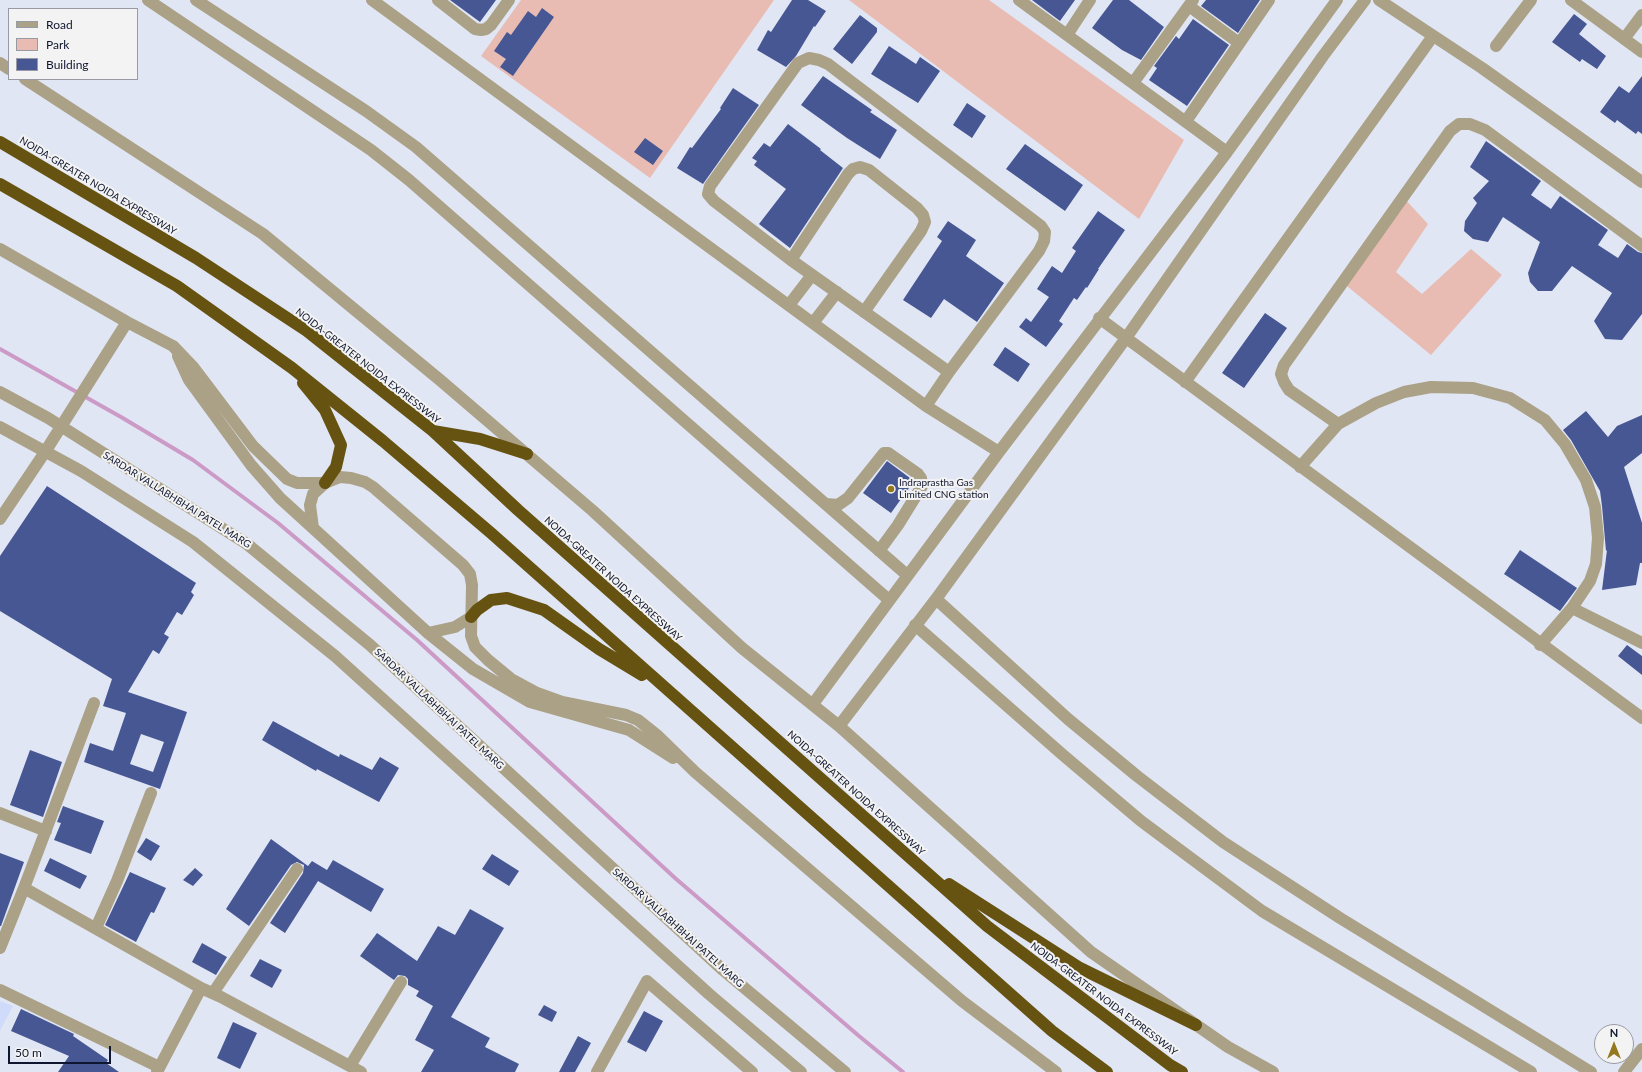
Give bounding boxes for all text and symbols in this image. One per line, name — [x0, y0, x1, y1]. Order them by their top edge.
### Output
legend — [8, 8, 138, 80]
text: Road — [46, 17, 73, 32]
text: Park — [46, 37, 69, 52]
text: Building — [46, 57, 89, 72]
street label: NOIDA-GREATER NOIDA EXPRESSWAY — [17, 134, 179, 238]
street label: NOIDA-GREATER NOIDA EXPRESSWAY — [293, 306, 443, 426]
street label: SARDAR VALLABHBHAI PATEL MARG — [101, 449, 253, 551]
place label: Indraprastha Gas Limited CNG station — [899, 477, 989, 500]
marker: Indraprastha Gas Limited CNG station — [886, 484, 896, 494]
street label: NOIDA-GREATER NOIDA EXPRESSWAY — [542, 514, 684, 644]
street label: SARDAR VALLABHBHAI PATEL MARG — [372, 646, 506, 772]
street label: NOIDA-GREATER NOIDA EXPRESSWAY — [785, 728, 927, 858]
street label: SARDAR VALLABHBHAI PATEL MARG — [610, 866, 746, 990]
street label: NOIDA-GREATER NOIDA EXPRESSWAY — [1028, 940, 1180, 1058]
north arrow — [1594, 1024, 1634, 1064]
text: N — [1610, 1026, 1618, 1039]
scale bar — [10, 1038, 113, 1064]
text: 50 m — [15, 1045, 42, 1060]

